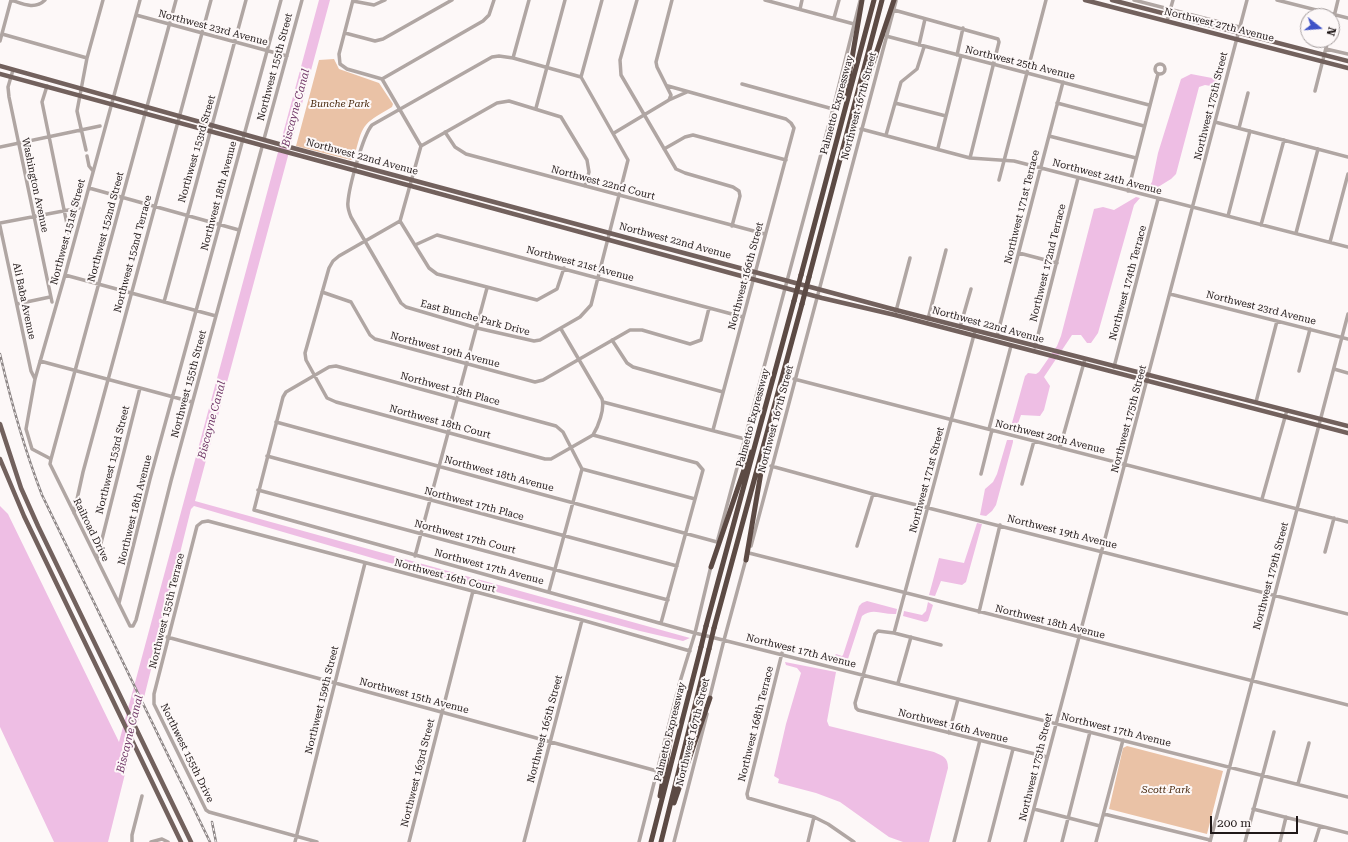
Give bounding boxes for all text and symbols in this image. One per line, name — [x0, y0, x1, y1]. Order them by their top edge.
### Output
street label: Northwest 27th Avenue — [1163, 6, 1275, 44]
street label: Northwest 23rd Avenue — [157, 8, 269, 48]
north arrow — [1300, 8, 1340, 48]
street label: Northwest 155th Street — [255, 12, 295, 122]
text: N — [1324, 25, 1338, 37]
street label: Northwest 25th Avenue — [964, 44, 1076, 82]
street label: Northwest 167th Street — [839, 51, 879, 161]
street label: Northwest 175th Street — [1192, 51, 1230, 161]
street label: Palmetto Expressway — [818, 54, 856, 156]
water label: Biscayne Canal — [279, 68, 313, 148]
street label: Northwest 153rd Street — [176, 94, 218, 204]
park label: Bunche Park — [310, 98, 370, 110]
street label: Northwest 22nd Avenue — [305, 136, 419, 178]
street label: Washington Avenue — [19, 137, 51, 233]
street label: Northwest 18th Avenue — [199, 140, 239, 252]
street label: Northwest 171st Terrace — [1002, 149, 1042, 265]
street label: Northwest 24th Avenue — [1051, 157, 1163, 197]
street label: Northwest 22nd Court — [550, 163, 656, 203]
street label: Northwest 152nd Street — [85, 170, 127, 284]
street label: Northwest 151st Street — [48, 178, 88, 286]
street label: Northwest 152nd Terrace — [112, 194, 154, 314]
street label: Northwest 172nd Terrace — [1028, 203, 1068, 323]
street label: Northwest 22nd Avenue — [618, 220, 732, 262]
street label: Northwest 166th Street — [726, 221, 766, 331]
street label: Northwest 174th Terrace — [1107, 224, 1149, 342]
street label: Northwest 21st Avenue — [525, 244, 635, 284]
street label: Ali Baba Avenue — [10, 262, 38, 340]
street label: Northwest 23rd Avenue — [1205, 289, 1317, 327]
street label: East Bunche Park Drive — [419, 298, 531, 338]
street label: Northwest 22nd Avenue — [931, 304, 1045, 346]
street label: Northwest 155th Street — [169, 329, 209, 439]
street label: Northwest 19th Avenue — [389, 330, 501, 370]
street label: Northwest 167th Street — [756, 364, 796, 474]
street label: Northwest 175th Street — [1109, 364, 1149, 474]
street label: Palmetto Expressway — [734, 367, 772, 469]
street label: Northwest 18th Place — [399, 370, 501, 408]
water label: Biscayne Canal — [195, 380, 229, 460]
street label: Northwest 18th Court — [388, 403, 492, 441]
street label: Northwest 153rd Street — [94, 405, 132, 515]
street label: Northwest 20th Avenue — [994, 418, 1106, 456]
street label: Northwest 171st Street — [907, 426, 947, 534]
street label: Northwest 18th Avenue — [116, 454, 154, 566]
street label: Northwest 18th Avenue — [443, 454, 555, 494]
street label: Northwest 17th Place — [423, 485, 525, 523]
street label: Railroad Drive — [70, 496, 112, 564]
street label: Northwest 19th Avenue — [1006, 513, 1118, 551]
street label: Northwest 17th Court — [413, 518, 517, 556]
street label: Northwest 179th Street — [1251, 521, 1291, 631]
street label: Northwest 17th Avenue — [433, 547, 545, 587]
street label: Northwest 155th Terrace — [147, 552, 187, 670]
street label: Northwest 16th Court — [393, 557, 497, 595]
street label: Northwest 18th Avenue — [994, 603, 1106, 641]
street label: Northwest 17th Avenue — [745, 632, 857, 670]
street label: Northwest 159th Street — [303, 645, 341, 755]
street label: Northwest 168th Terrace — [736, 665, 776, 783]
street label: Northwest 165th Street — [525, 674, 565, 784]
street label: Northwest 15th Avenue — [358, 676, 470, 716]
street label: Northwest 167th Street — [674, 677, 712, 787]
street label: Palmetto Expressway — [652, 681, 688, 783]
water label: Biscayne Canal — [114, 694, 146, 774]
street label: Northwest 155th Drive — [158, 702, 216, 804]
street label: Northwest 16th Avenue — [897, 707, 1009, 745]
street label: Northwest 17th Avenue — [1060, 711, 1172, 749]
street label: Northwest 175th Street — [1017, 712, 1055, 822]
street label: Northwest 163rd Street — [399, 718, 437, 828]
park label: Scott Park — [1141, 784, 1191, 796]
scale bar — [1212, 808, 1300, 834]
text: 200 m — [1217, 816, 1251, 830]

